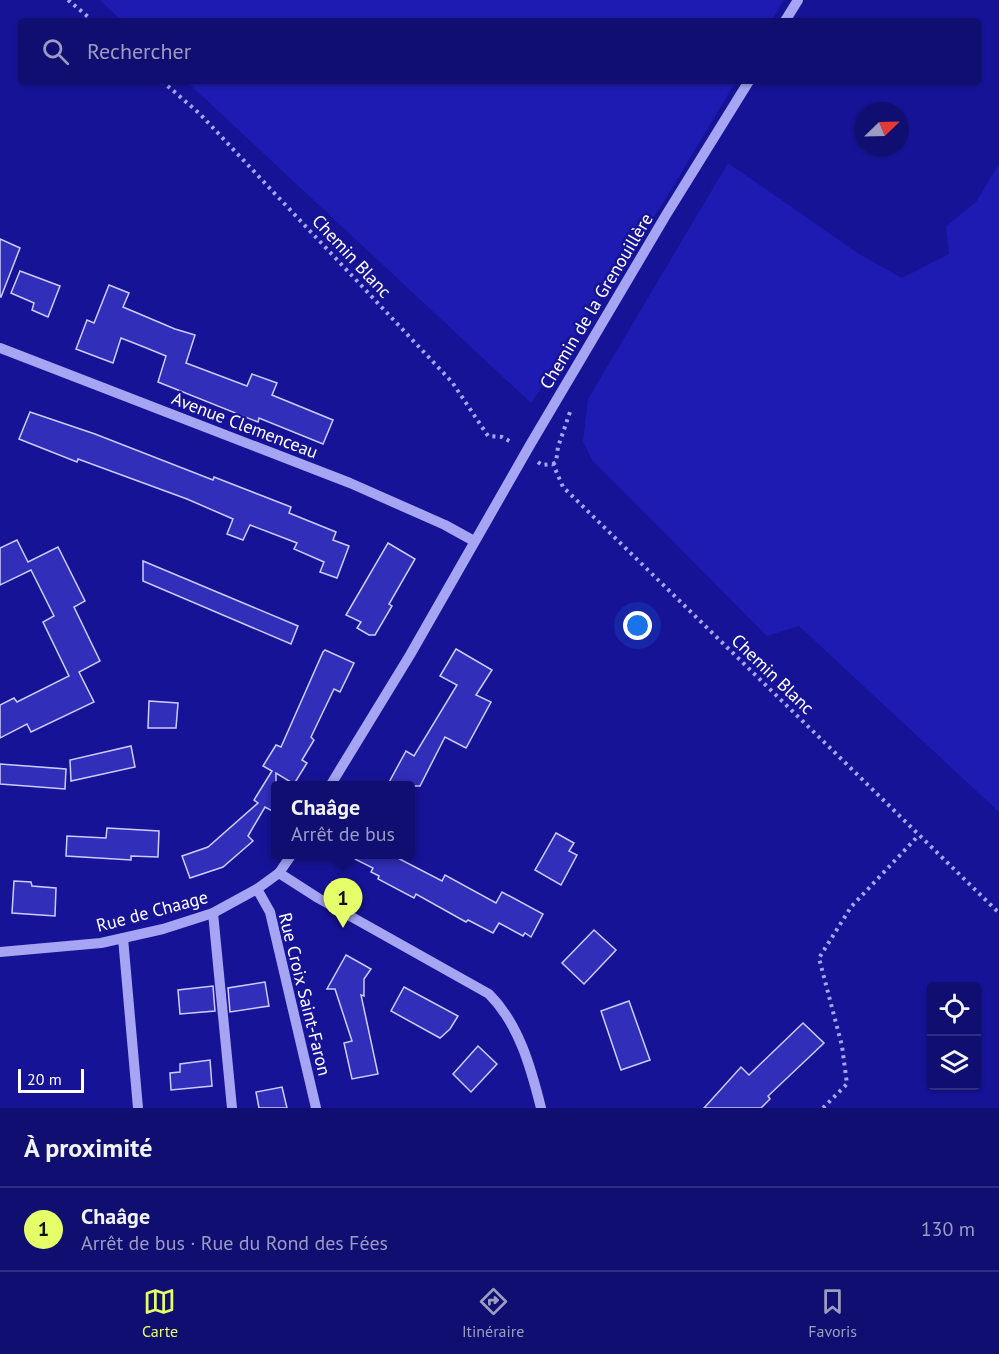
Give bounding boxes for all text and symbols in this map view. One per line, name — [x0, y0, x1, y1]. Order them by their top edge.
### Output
search box — [18, 18, 981, 84]
icon: search — [39, 35, 72, 68]
text: Rechercher — [87, 37, 191, 65]
north arrow — [855, 102, 909, 156]
street label: Chemin Blanc — [307, 209, 397, 303]
street label: Chemin de la Grenouillère — [534, 209, 658, 393]
street label: Avenue Clemenceau — [169, 387, 321, 463]
your location — [623, 611, 652, 640]
street label: Chemin Blanc — [727, 629, 819, 719]
popup — [271, 781, 415, 859]
text: Chaâge — [291, 793, 360, 821]
text: Arrêt de bus — [291, 821, 395, 847]
pin: 1 — [324, 878, 362, 928]
street label: Rue de Chaage — [94, 885, 210, 937]
street label: Rue Croix Saint-Faron — [274, 910, 336, 1078]
map controls — [927, 982, 981, 1090]
button: locate — [927, 982, 981, 1036]
button: layers — [927, 1036, 981, 1090]
scale bar — [18, 1066, 84, 1094]
text: 20 m — [27, 1069, 62, 1089]
text: À proximité — [24, 1131, 152, 1164]
text: Chaâge — [81, 1202, 150, 1230]
text: 1 — [38, 1216, 49, 1242]
text: 130 m — [921, 1216, 975, 1242]
text: Arrêt de bus · Rue du Rond des Fées — [81, 1230, 388, 1256]
tab: Carte — [142, 1285, 178, 1341]
tab: Itinéraire — [462, 1285, 524, 1341]
tab: Favoris — [808, 1285, 857, 1341]

